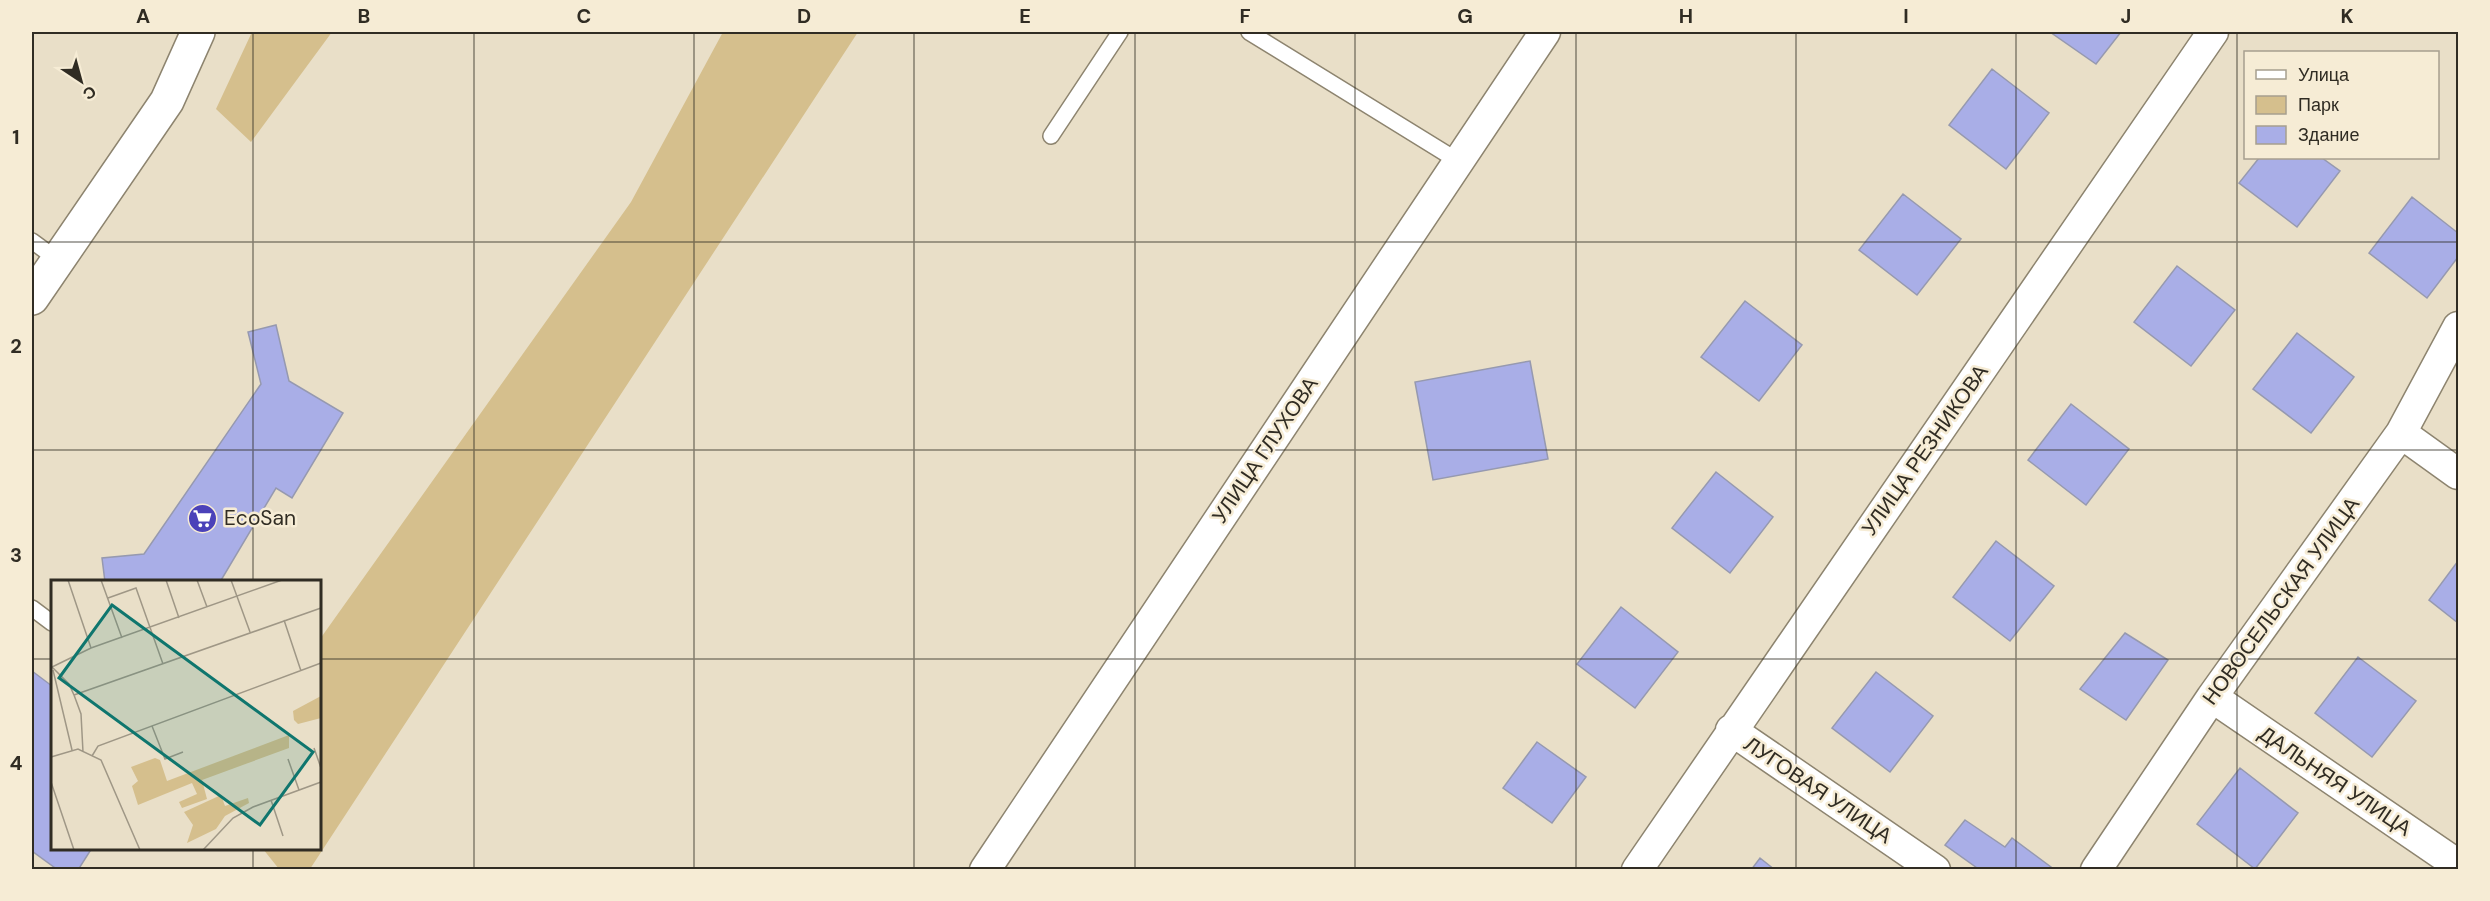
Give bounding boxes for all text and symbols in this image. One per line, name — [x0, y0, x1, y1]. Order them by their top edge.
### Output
text: A — [136, 3, 150, 29]
text: B — [358, 3, 370, 29]
text: C — [577, 3, 591, 29]
text: D — [797, 3, 811, 29]
text: E — [1019, 3, 1031, 29]
text: F — [1239, 3, 1251, 29]
text: G — [1457, 3, 1473, 29]
text: H — [1679, 3, 1693, 29]
text: I — [1903, 3, 1909, 29]
text: J — [2121, 3, 2131, 29]
text: K — [2340, 3, 2354, 29]
north arrow — [51, 51, 111, 111]
legend — [2244, 51, 2439, 159]
text: Улица — [2298, 63, 2350, 87]
text: С — [78, 81, 100, 105]
text: Парк — [2298, 93, 2339, 117]
text: Здание — [2298, 123, 2359, 147]
text: 1 — [12, 124, 20, 150]
text: 2 — [10, 333, 22, 359]
street label: УЛИЦА РЕЗНИКОВА — [1855, 359, 1995, 541]
street label: УЛИЦА ГЛУХОВА — [1206, 371, 1324, 529]
street label: НОВОСЕЛЬСКАЯ УЛИЦА — [2196, 491, 2366, 711]
supermarket icon: EcoSan — [187, 502, 219, 534]
place label: EcoSan — [224, 504, 296, 532]
text: 3 — [10, 542, 22, 568]
inset map — [51, 580, 321, 850]
street label: ДАЛЬНЯЯ УЛИЦА — [2253, 720, 2417, 842]
street label: ЛУГОВАЯ УЛИЦА — [1739, 730, 1897, 850]
text: 4 — [10, 750, 23, 776]

